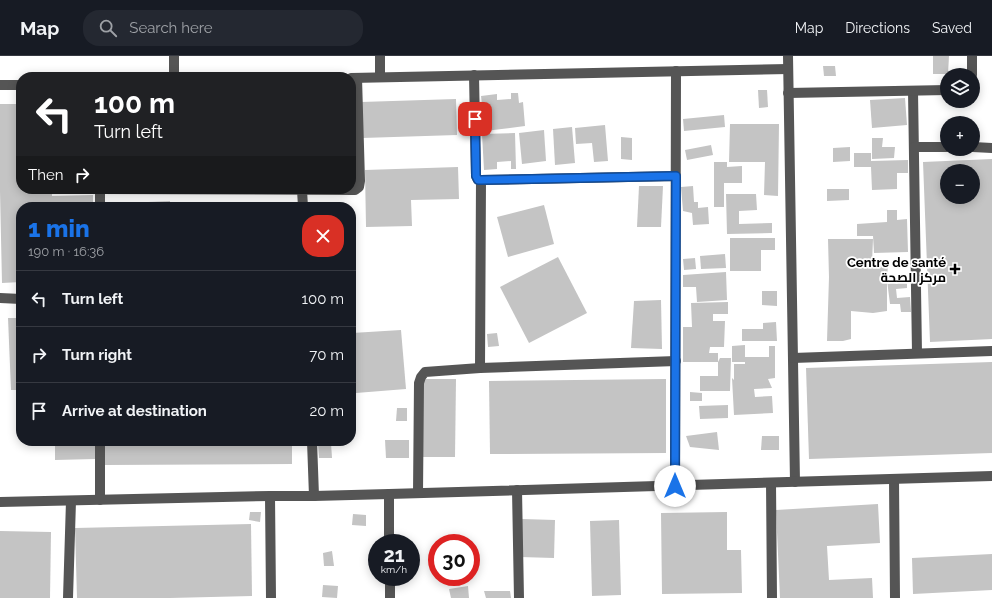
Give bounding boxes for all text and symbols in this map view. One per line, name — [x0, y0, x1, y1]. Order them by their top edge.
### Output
search box — [83, 10, 363, 46]
text: Map — [20, 17, 59, 39]
icon: search — [97, 17, 119, 39]
text: Search here — [129, 19, 213, 37]
text: Map — [795, 20, 823, 36]
text: Directions — [845, 20, 910, 36]
text: Saved — [932, 20, 972, 36]
map controls — [940, 68, 980, 204]
button: layers — [940, 68, 980, 108]
text: 100 m — [94, 87, 175, 120]
icon: left — [28, 88, 80, 140]
pin — [458, 102, 492, 136]
icon: arrive — [464, 108, 486, 130]
button: + — [940, 116, 980, 156]
text: Turn left — [94, 121, 163, 142]
icon: right — [71, 164, 93, 186]
button: − — [940, 164, 980, 204]
text: Then — [28, 166, 63, 184]
text: 1 min — [28, 214, 90, 243]
button: close — [302, 215, 344, 257]
text: 190 m · 16:36 — [28, 244, 104, 259]
place label: Centre de santé مركز الصحة — [847, 255, 946, 285]
marker: Centre de santé مركز الصحة — [949, 263, 961, 275]
icon: left — [28, 288, 50, 310]
text: Turn left — [62, 290, 123, 308]
text: 100 m — [302, 290, 344, 308]
icon: right — [28, 344, 50, 366]
text: Turn right — [62, 346, 132, 364]
text: 70 m — [309, 346, 344, 364]
icon: arrive — [28, 400, 50, 422]
text: Arrive at destination — [62, 402, 207, 420]
text: 20 m — [309, 402, 344, 420]
position arrow — [654, 465, 696, 507]
speed limit sign: 30 — [428, 534, 480, 586]
text: 21 — [383, 543, 405, 567]
text: km/h — [381, 564, 407, 575]

